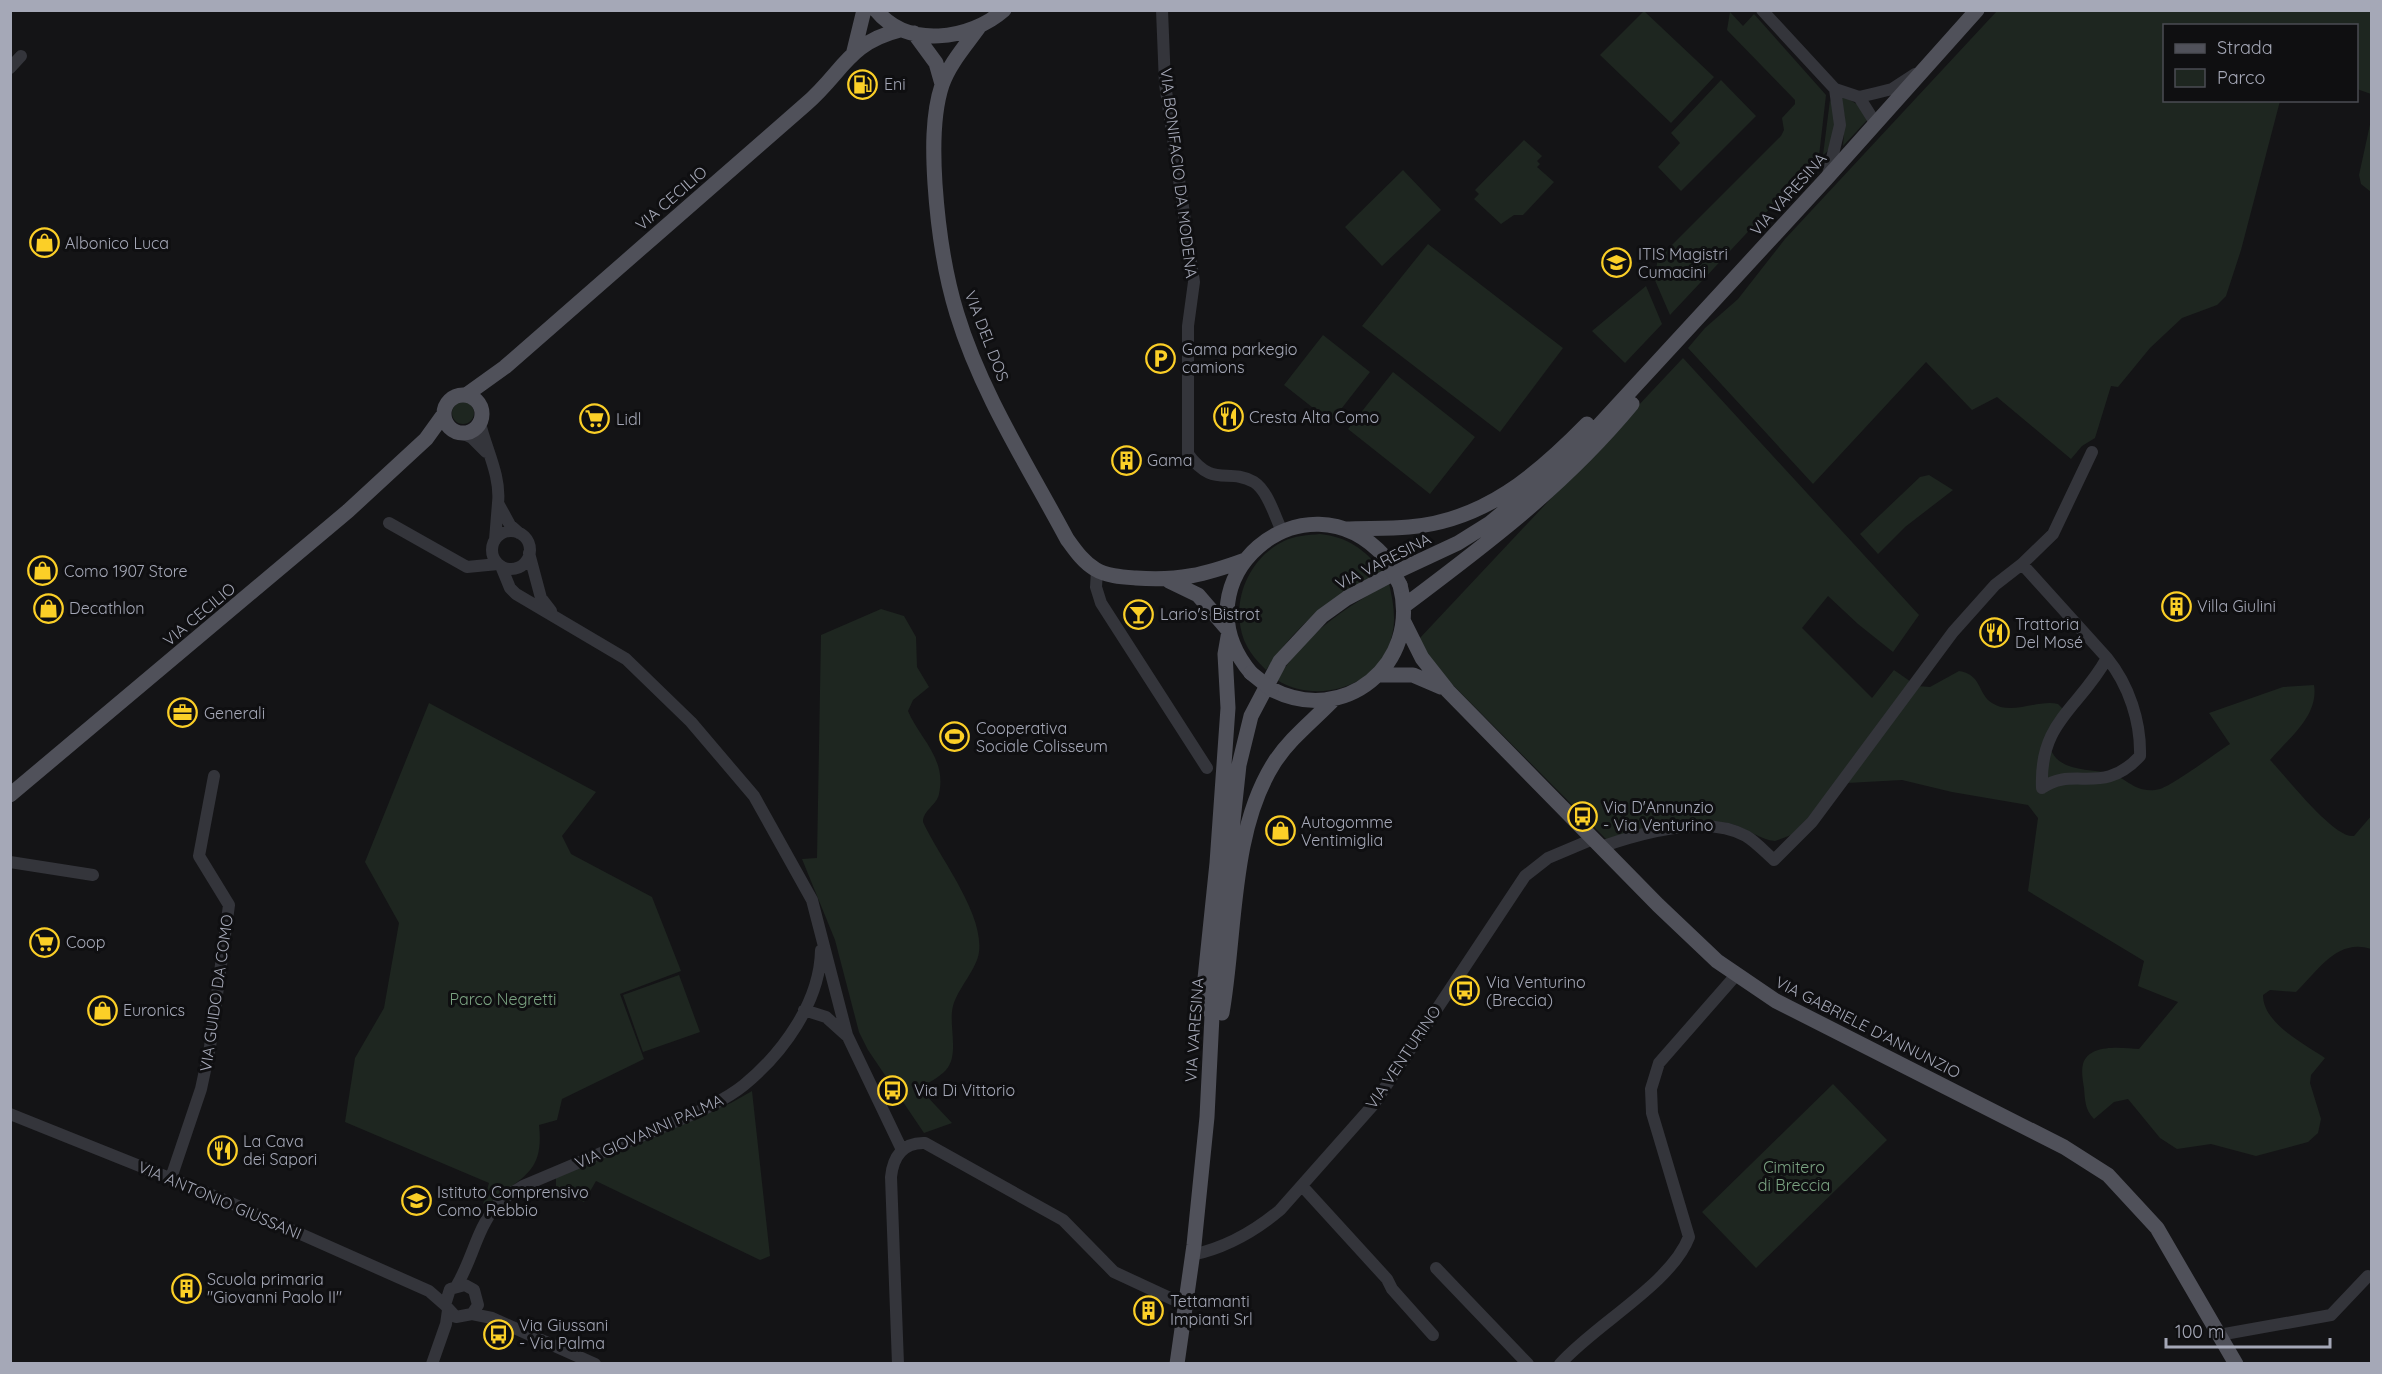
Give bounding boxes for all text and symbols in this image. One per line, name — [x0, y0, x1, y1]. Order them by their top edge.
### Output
legend — [2163, 24, 2358, 102]
text: Strada — [2217, 36, 2273, 59]
text: Parco — [2217, 66, 2265, 89]
street label: VIA BONIFACIO DA MODENA — [1156, 67, 1202, 279]
fuel station icon: Eni — [847, 68, 879, 100]
place label: Eni — [884, 74, 906, 94]
street label: VIA VARESINA — [1746, 148, 1830, 240]
street label: VIA CECILIO — [631, 162, 711, 234]
shop icon: Albonico Luca — [28, 227, 60, 259]
place label: Albonico Luca — [65, 233, 169, 253]
place label: ITIS Magistri Cumacini — [1638, 244, 1728, 282]
school or university icon: ITIS Magistri Cumacini — [1601, 247, 1633, 279]
street label: VIA DEL DOS — [961, 288, 1013, 384]
place label: Gama parkegio camions — [1182, 339, 1298, 377]
parking icon: Gama parkegio camions — [1145, 342, 1177, 374]
restaurant icon: Cresta Alta Como — [1212, 401, 1244, 433]
supermarket icon: Lidl — [579, 403, 611, 435]
place label: Cresta Alta Como — [1249, 407, 1379, 427]
place label: Lidl — [616, 409, 641, 429]
building icon: Gama — [1110, 444, 1142, 476]
place label: Gama — [1147, 450, 1192, 470]
street label: VIA VARESINA — [1332, 528, 1434, 594]
shop icon: Como 1907 Store — [27, 555, 59, 587]
place label: Como 1907 Store — [64, 561, 188, 581]
street label: VIA CECILIO — [159, 578, 239, 650]
building icon: Villa Giulini — [2160, 590, 2192, 622]
shop icon: Decathlon — [32, 592, 64, 624]
place label: Villa Giulini — [2197, 596, 2276, 616]
place label: Decathlon — [69, 598, 145, 618]
bar icon: Lario's Bistrot — [1123, 598, 1155, 630]
place label: Lario's Bistrot — [1160, 604, 1260, 624]
place label: Trattoria Del Mosé — [2015, 614, 2083, 652]
restaurant icon: Trattoria Del Mosé — [1978, 617, 2010, 649]
office icon: Generali — [167, 697, 199, 729]
place label: Generali — [204, 703, 265, 723]
place label: Cooperativa Sociale Colisseum — [976, 718, 1108, 756]
sports icon: Cooperativa Sociale Colisseum — [939, 721, 971, 753]
place label: Via D'Annunzio - Via Venturino — [1603, 797, 1714, 835]
bus stop icon: Via D'Annunzio - Via Venturino — [1566, 800, 1598, 832]
place label: Autogomme Ventimiglia — [1301, 812, 1393, 850]
shop icon: Autogomme Ventimiglia — [1264, 815, 1296, 847]
street label: VIA GUIDO DA COMO — [195, 913, 237, 1073]
supermarket icon: Coop — [29, 926, 61, 958]
place label: Coop — [66, 932, 105, 952]
place label: Via Venturino (Breccia) — [1486, 972, 1586, 1010]
street label: VIA GABRIELE D'ANNUNZIO — [1772, 972, 1964, 1082]
bus stop icon: Via Venturino (Breccia) — [1449, 975, 1481, 1007]
street label: VIA VARESINA — [1180, 977, 1208, 1083]
park label: Parco Negretti — [450, 989, 557, 1009]
shop icon: Euronics — [86, 994, 118, 1026]
place label: Euronics — [123, 1000, 185, 1020]
street label: VIA VENTURINO — [1361, 1001, 1445, 1113]
bus stop icon: Via Di Vittorio — [877, 1074, 909, 1106]
place label: Via Di Vittorio — [914, 1080, 1015, 1100]
street label: VIA GIOVANNI PALMA — [572, 1089, 726, 1173]
place label: La Cava dei Sapori — [243, 1131, 317, 1169]
restaurant icon: La Cava dei Sapori — [206, 1134, 238, 1166]
street label: VIA ANTONIO GIUSSANI — [135, 1156, 305, 1244]
park label: Cimitero di Breccia — [1758, 1157, 1830, 1195]
place label: Istituto Comprensivo Como Rebbio — [437, 1182, 589, 1220]
school or university icon: Istituto Comprensivo Como Rebbio — [400, 1185, 432, 1217]
place label: Scuola primaria "Giovanni Paolo II" — [207, 1269, 342, 1307]
building icon: Scuola primaria "Giovanni Paolo II" — [170, 1272, 202, 1304]
place label: Tettamanti Impianti Srl — [1170, 1291, 1253, 1329]
building icon: Tettamanti Impianti Srl — [1133, 1294, 1165, 1326]
scale bar — [2166, 1311, 2330, 1349]
place label: Via Giussani - Via Palma — [519, 1315, 608, 1353]
bus stop icon: Via Giussani - Via Palma — [482, 1318, 514, 1350]
text: 100 m — [2175, 1320, 2224, 1343]

